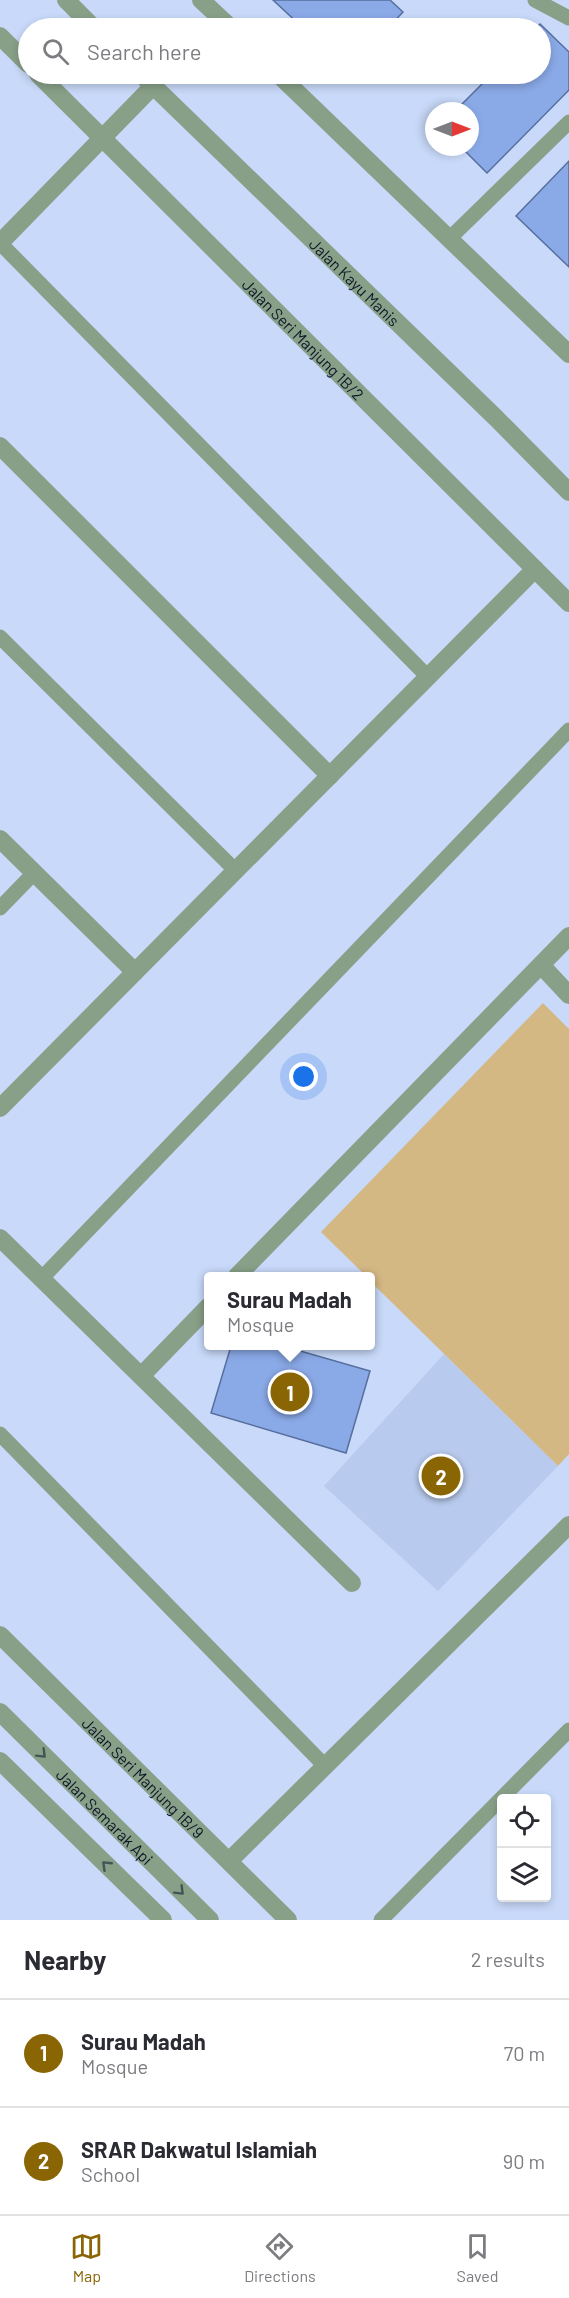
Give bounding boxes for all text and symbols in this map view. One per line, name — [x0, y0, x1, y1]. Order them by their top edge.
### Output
search box — [18, 18, 551, 84]
icon: search — [39, 35, 72, 68]
text: Search here — [87, 38, 201, 64]
north arrow — [425, 102, 479, 156]
street label: Jalan Kayu Manis — [306, 233, 404, 329]
street label: Jalan Seri Manjung 1B/2 — [239, 274, 368, 403]
your location — [289, 1062, 318, 1091]
popup — [204, 1272, 375, 1350]
text: Surau Madah — [227, 1286, 352, 1312]
text: Mosque — [227, 1312, 294, 1336]
pin: 1 — [270, 1370, 310, 1414]
pin: 2 — [422, 1454, 460, 1498]
street label: Jalan Seri Manjung 1B/9 — [79, 1713, 208, 1841]
one-way arrow — [34, 1746, 45, 1757]
street label: Jalan Semarak Api — [53, 1764, 157, 1868]
map controls — [497, 1794, 551, 1902]
button: locate — [497, 1794, 551, 1848]
button: layers — [497, 1848, 551, 1902]
one-way arrow — [103, 1861, 114, 1872]
one-way arrow — [173, 1883, 184, 1894]
text: Nearby — [24, 1944, 106, 1975]
text: 2 results — [471, 1947, 545, 1971]
text: Surau Madah — [81, 2028, 206, 2054]
text: 1 — [40, 2041, 47, 2065]
text: 70 m — [504, 2041, 545, 2065]
text: Mosque — [81, 2054, 148, 2078]
text: SRAR Dakwatul Islamiah — [81, 2136, 317, 2162]
text: 2 — [38, 2149, 49, 2173]
text: 90 m — [503, 2149, 545, 2173]
text: School — [81, 2162, 140, 2186]
tab: Map — [70, 2230, 103, 2285]
tab: Directions — [244, 2230, 316, 2285]
tab: Saved — [457, 2230, 499, 2285]

